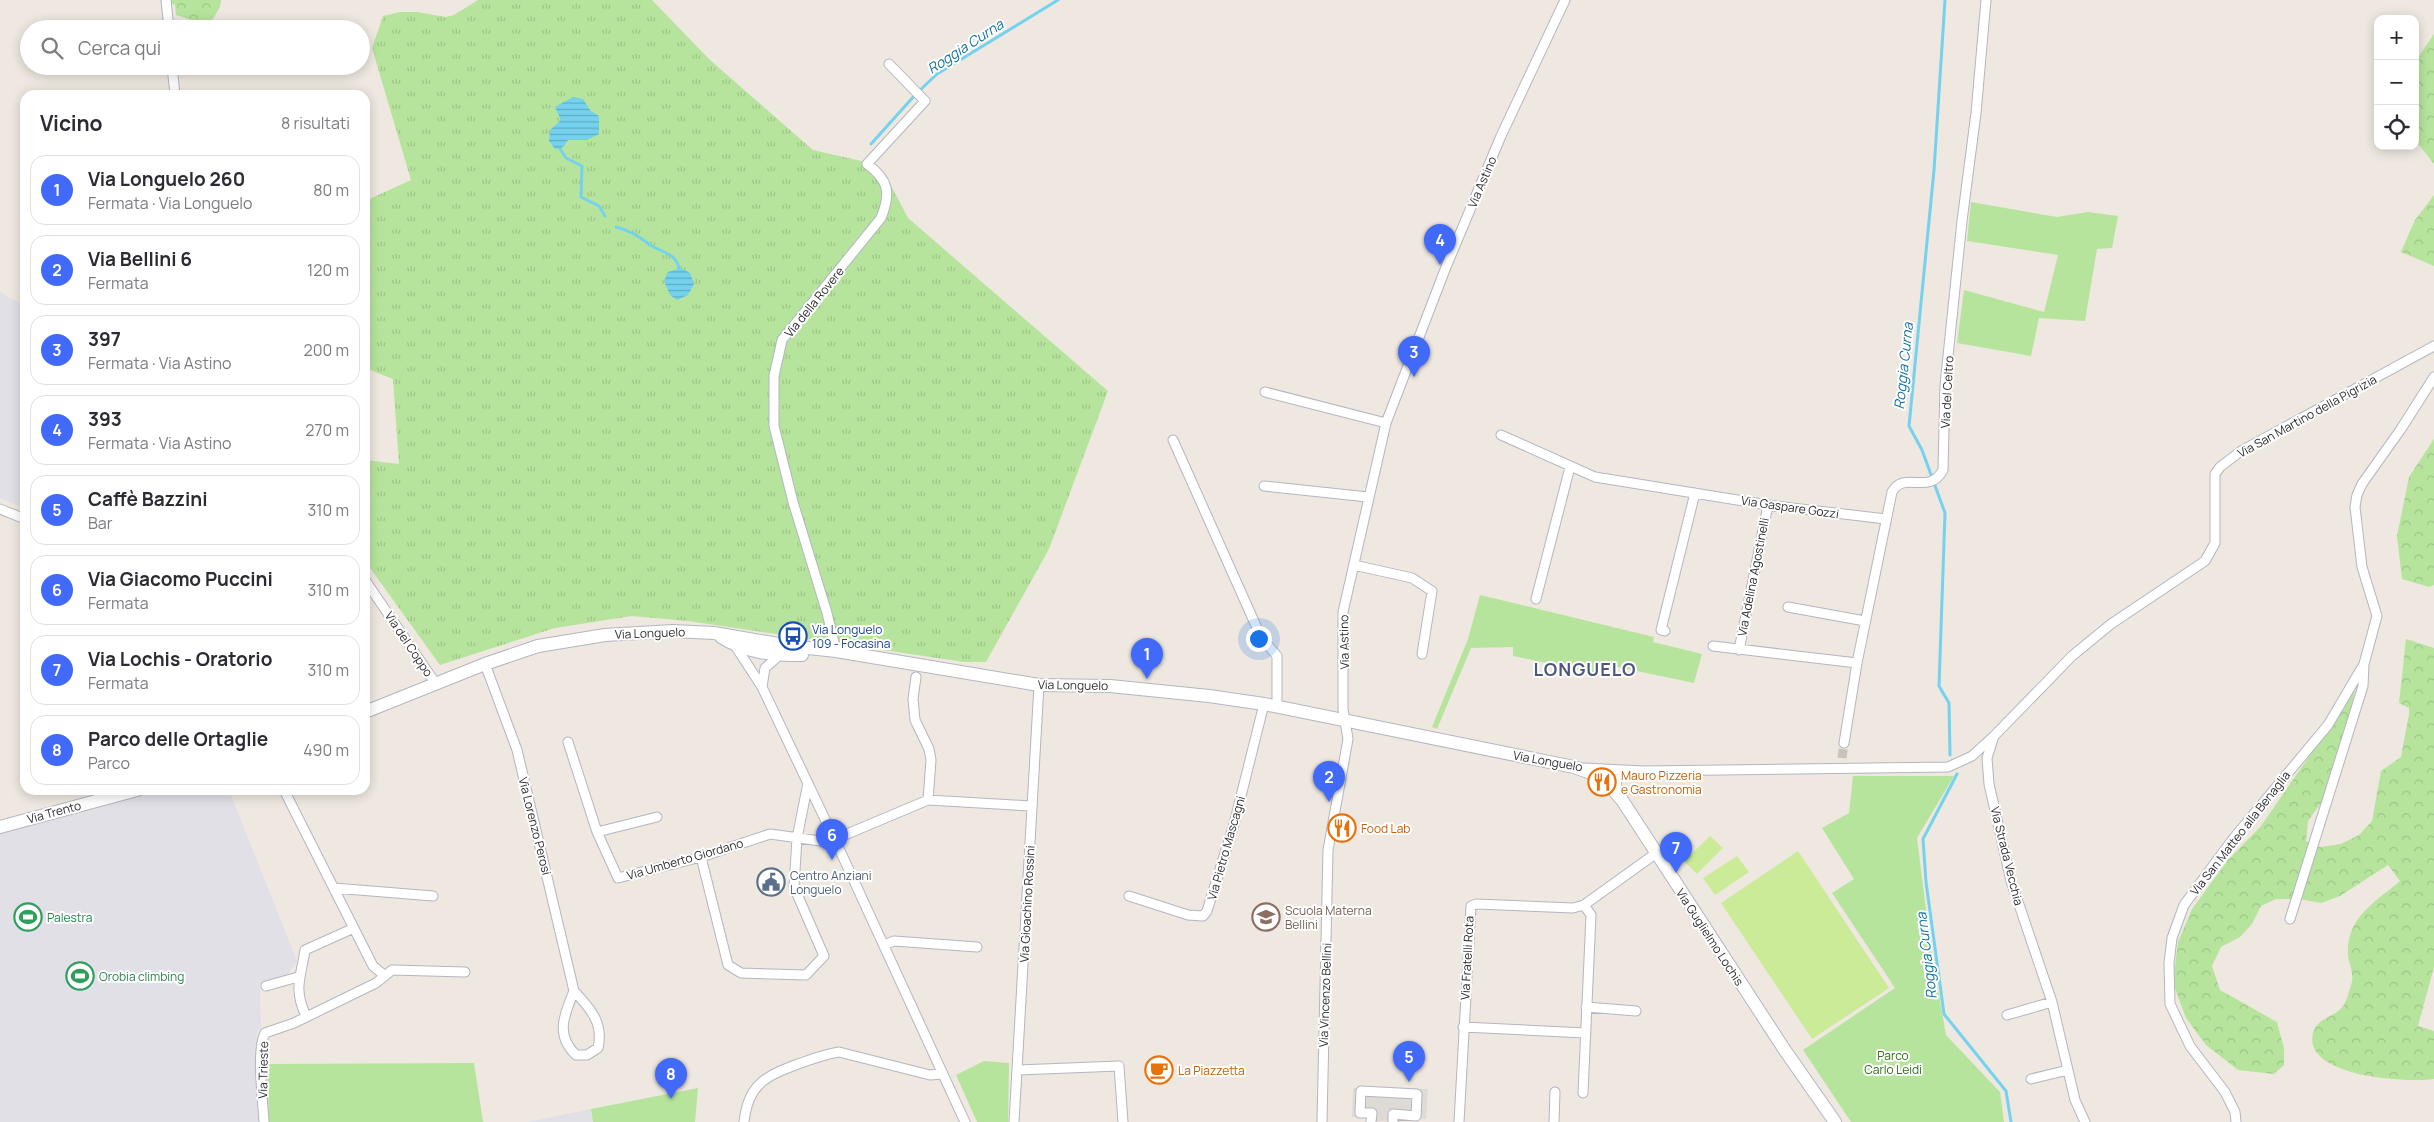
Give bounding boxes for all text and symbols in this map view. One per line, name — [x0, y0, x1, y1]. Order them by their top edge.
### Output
water label: Roggia Curna — [923, 14, 1008, 78]
map controls — [2374, 15, 2419, 150]
button: + — [2374, 15, 2419, 60]
search box — [20, 20, 370, 75]
icon: search — [38, 34, 66, 62]
text: Cerca qui — [78, 35, 161, 61]
button: − — [2374, 60, 2419, 105]
button: locate — [2374, 105, 2419, 150]
text: Vicino — [40, 109, 103, 137]
text: 8 risultati — [281, 112, 350, 134]
street label: Via Astino — [1464, 154, 1500, 210]
text: Via Longuelo 260 — [88, 166, 245, 192]
text: 1 — [53, 179, 61, 201]
text: 80 m — [313, 179, 349, 201]
text: Fermata · Via Longuelo — [88, 192, 253, 214]
pin: 4 — [1424, 224, 1456, 265]
text: Via Bellini 6 — [88, 246, 192, 272]
text: 2 — [52, 259, 62, 281]
text: 120 m — [307, 259, 349, 281]
street label: Via della Rovere — [780, 263, 848, 341]
text: Fermata — [88, 272, 149, 294]
water label: Roggia Curna — [1889, 321, 1917, 410]
text: 397 — [88, 326, 121, 352]
pin: 3 — [1398, 336, 1430, 377]
text: 3 — [52, 339, 62, 361]
text: 200 m — [304, 339, 349, 361]
text: Fermata · Via Astino — [88, 352, 231, 374]
street label: Via del Celtro — [1937, 355, 1957, 429]
street label: Via San Martino della Pigrizia — [2234, 371, 2380, 461]
text: 393 — [88, 406, 122, 432]
text: 4 — [52, 419, 62, 441]
text: 270 m — [305, 419, 349, 441]
text: Fermata · Via Astino — [88, 432, 231, 454]
text: Caffè Bazzini — [88, 486, 208, 512]
street label: Via Gaspare Gozzi — [1740, 492, 1840, 522]
text: 5 — [52, 499, 62, 521]
text: 310 m — [307, 499, 349, 521]
text: Bar — [88, 512, 112, 534]
street label: Via Adelina Agostinelli — [1733, 516, 1773, 638]
text: Via Giacomo Puccini — [88, 566, 273, 592]
text: 6 — [52, 579, 62, 601]
text: 310 m — [307, 579, 349, 601]
text: Fermata — [88, 592, 149, 614]
street label: Via del Coppo — [381, 608, 437, 680]
street label: Via Astino — [1335, 615, 1353, 669]
bus stop icon: Via Longuelo 109 - Focasina — [778, 621, 808, 651]
place label: Via Longuelo 109 - Focasina — [812, 621, 890, 652]
street label: Via Longuelo — [615, 623, 685, 643]
your location — [1246, 626, 1272, 652]
pin: 1 — [1131, 638, 1163, 679]
text: Via Lochis - Oratorio — [88, 646, 272, 672]
district label: LONGUELO — [1533, 657, 1637, 681]
text: 7 — [53, 659, 61, 681]
text: 310 m — [307, 659, 349, 681]
text: Fermata — [88, 672, 149, 694]
street label: Via Longuelo — [1038, 676, 1108, 694]
text: Parco delle Ortaglie — [88, 726, 268, 752]
text: 8 — [52, 739, 62, 761]
text: 490 m — [303, 739, 349, 761]
street label: Via Longuelo — [1512, 747, 1584, 775]
text: Parco — [88, 752, 130, 774]
pin: 2 — [1313, 761, 1345, 802]
restaurant icon: Mauro Pizzeria e Gastronomia — [1587, 767, 1617, 797]
place label: Mauro Pizzeria e Gastronomia — [1621, 767, 1702, 798]
street label: Via San Matteo alla Benaglia — [2186, 767, 2294, 899]
street label: Via Lorenzo Perosi — [515, 775, 555, 877]
street label: Via Pietro Mascagni — [1203, 794, 1249, 902]
street label: Via Trento — [25, 797, 83, 827]
street label: Via Strada Vecchia — [1987, 805, 2027, 907]
restaurant icon: Food Lab — [1327, 813, 1357, 843]
pin: 6 — [816, 819, 848, 860]
place label: Food Lab — [1361, 820, 1410, 837]
pin: 7 — [1660, 832, 1692, 873]
street label: Via Umberto Giordano — [625, 834, 745, 884]
street label: Via Gioachino Rossini — [1015, 845, 1039, 963]
public building icon: Centro Anziani Longuelo — [756, 867, 786, 897]
place label: Centro Anziani Longuelo — [790, 867, 872, 898]
street label: Via Guglielmo Lochis — [1672, 885, 1748, 989]
sports icon: Palestra — [13, 902, 43, 932]
school or university icon: Scuola Materna Bellini — [1251, 902, 1281, 932]
place label: Scuola Materna Bellini — [1285, 902, 1372, 933]
place label: Palestra — [47, 909, 92, 926]
water label: Roggia Curna — [1911, 910, 1941, 1000]
street label: Via Fratelli Rota — [1456, 916, 1478, 1000]
street label: Via Vincenzo Bellini — [1315, 943, 1335, 1047]
sports icon: Orobia climbing — [65, 961, 95, 991]
place label: Orobia climbing — [99, 968, 184, 985]
street label: Via Trieste — [254, 1041, 272, 1099]
pin: 5 — [1393, 1041, 1425, 1082]
park label: Parco Carlo Leidi — [1864, 1047, 1922, 1078]
cafe icon: La Piazzetta — [1144, 1055, 1174, 1085]
pin: 8 — [655, 1058, 687, 1099]
place label: La Piazzetta — [1178, 1062, 1245, 1079]

